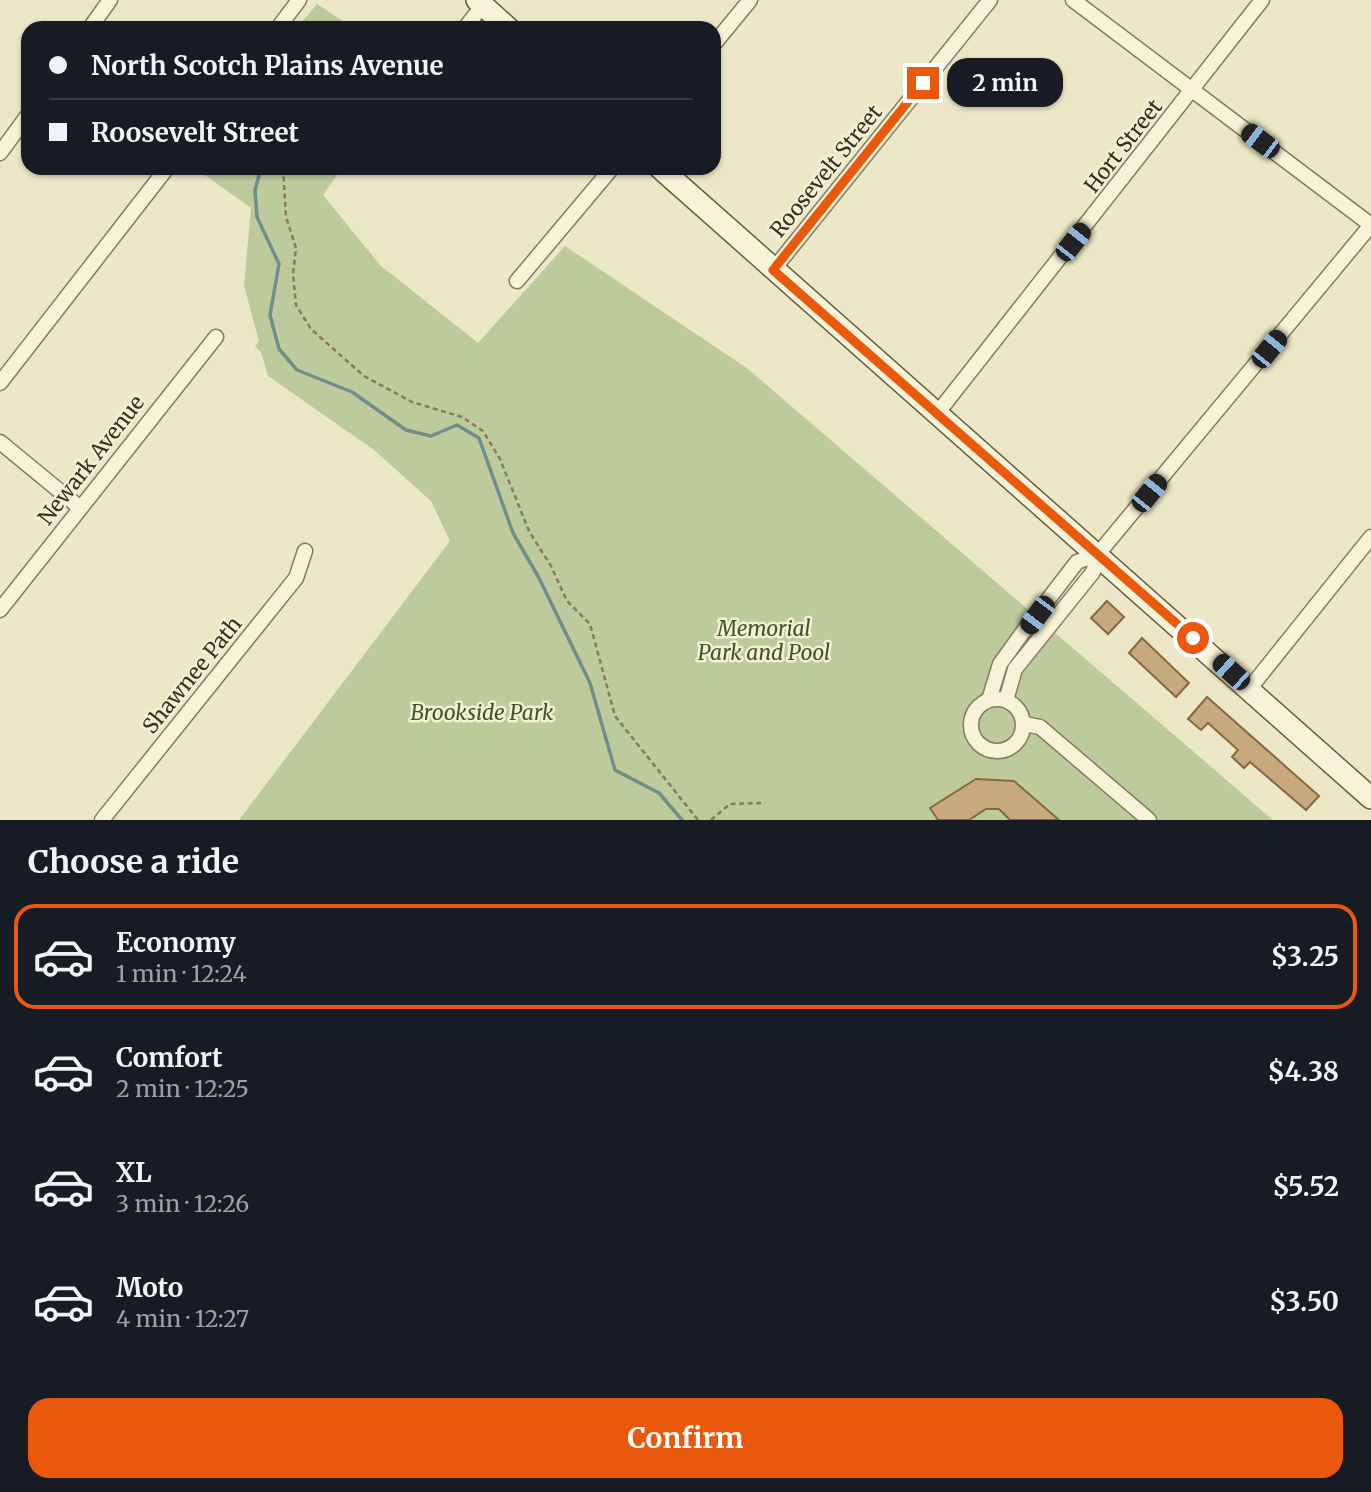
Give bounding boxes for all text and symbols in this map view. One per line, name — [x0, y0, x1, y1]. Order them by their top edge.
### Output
text: North Scotch Plains Avenue — [91, 49, 444, 82]
callout: 2 min — [948, 58, 1063, 108]
route end — [907, 67, 939, 99]
text: 2 min — [972, 68, 1038, 97]
street label: Hort Street — [1078, 94, 1168, 198]
street label: Roosevelt Street — [764, 99, 888, 243]
text: Roosevelt Street — [91, 116, 299, 149]
car — [1237, 120, 1284, 162]
car — [1052, 219, 1095, 265]
car — [1248, 326, 1291, 372]
street label: Newark Avenue — [32, 390, 150, 530]
car — [1128, 470, 1171, 516]
car — [1016, 592, 1059, 638]
street label: Shawnee Path — [137, 611, 248, 739]
park label: Memorial Park and Pool — [698, 615, 830, 666]
route start — [1177, 622, 1209, 654]
car — [1209, 650, 1254, 694]
park label: Brookside Park — [410, 699, 554, 726]
text: Choose a ride — [28, 842, 239, 882]
icon: car — [32, 925, 95, 988]
text: Economy — [116, 926, 236, 959]
text: $3.25 — [1271, 940, 1339, 973]
text: 1 min · 12:24 — [116, 959, 247, 988]
icon: car — [32, 1040, 95, 1103]
text: Comfort — [116, 1041, 222, 1074]
text: $4.38 — [1267, 1055, 1339, 1088]
text: 2 min · 12:25 — [116, 1074, 249, 1103]
icon: car — [32, 1155, 95, 1218]
text: XL — [116, 1156, 152, 1189]
text: $5.52 — [1272, 1170, 1339, 1203]
text: 3 min · 12:26 — [116, 1189, 249, 1218]
icon: car — [32, 1270, 95, 1333]
text: Moto — [116, 1271, 183, 1304]
text: $3.50 — [1269, 1285, 1339, 1318]
text: 4 min · 12:27 — [116, 1304, 249, 1333]
button: Confirm — [28, 1398, 1343, 1478]

